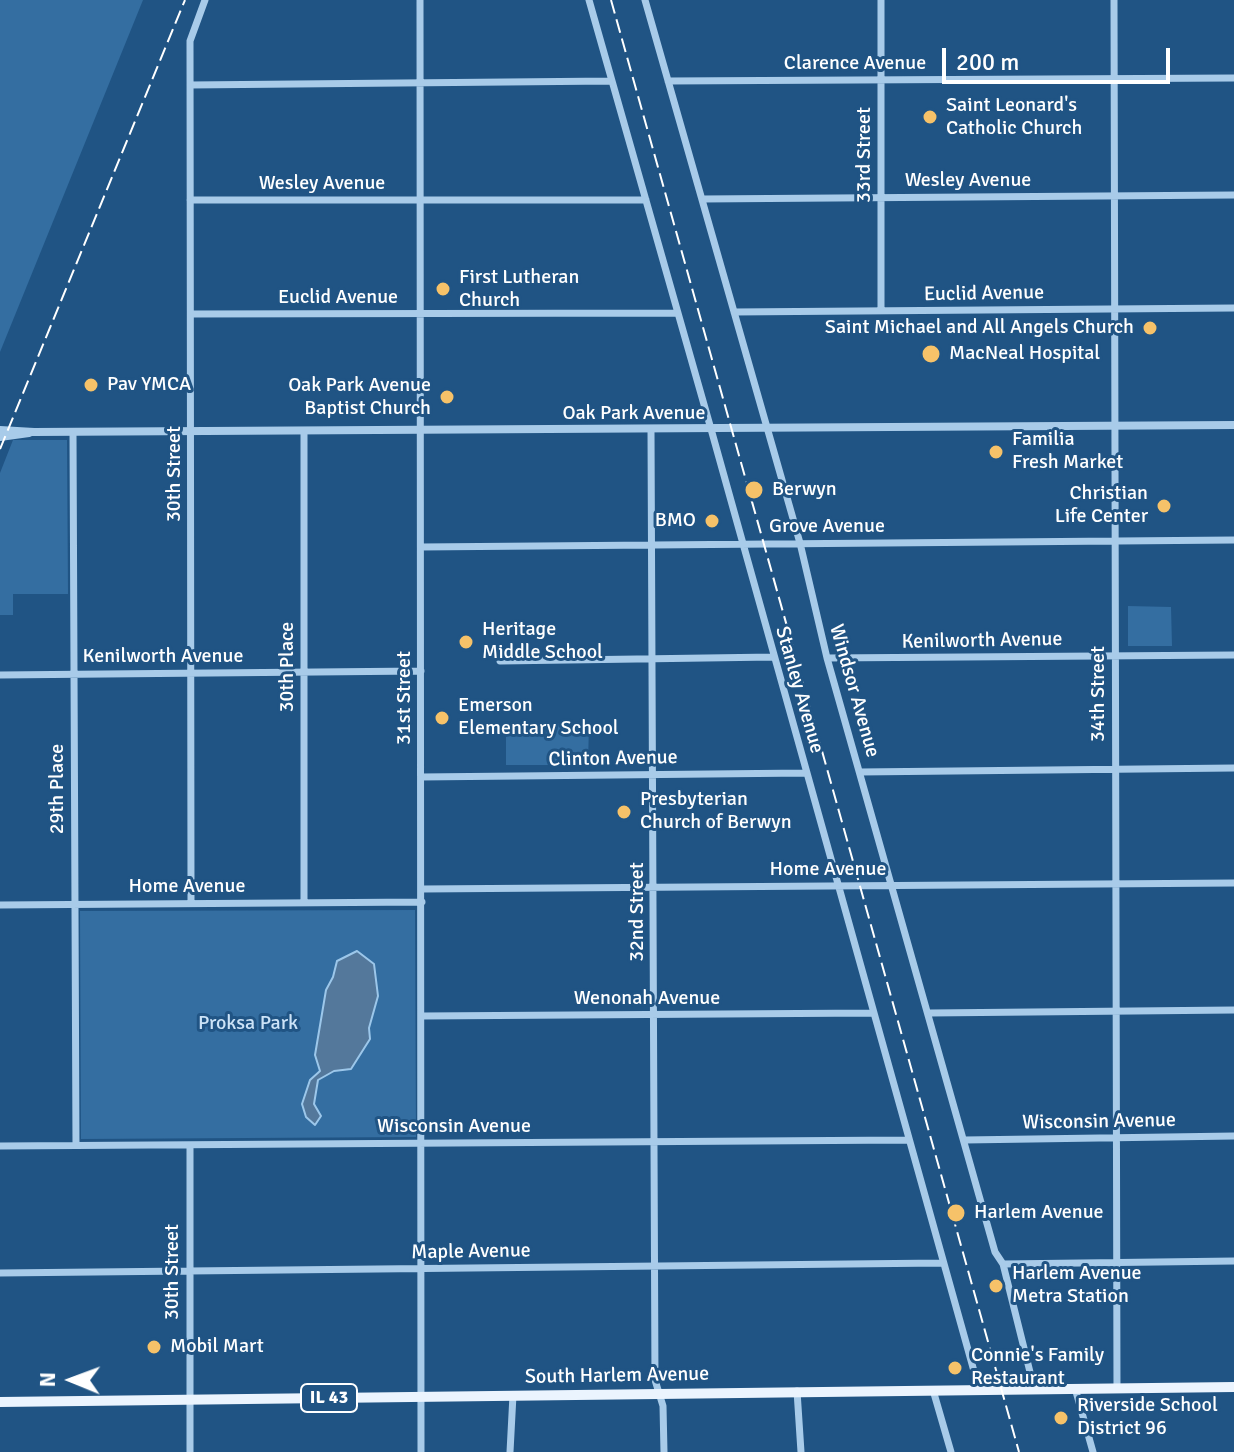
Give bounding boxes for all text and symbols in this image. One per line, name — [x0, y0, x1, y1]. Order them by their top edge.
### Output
scale bar — [946, 32, 1174, 82]
text: 200 m — [956, 47, 1019, 77]
street label: Clarence Avenue — [784, 52, 926, 76]
place label: Saint Leonard's Catholic Church — [946, 94, 1082, 141]
street label: 33rd Street — [853, 107, 877, 203]
marker: Saint Leonard's Catholic Church — [921, 108, 939, 126]
street label: Wesley Avenue — [905, 169, 1031, 193]
street label: Wesley Avenue — [259, 172, 385, 196]
place label: First Lutheran Church — [459, 266, 579, 313]
marker: First Lutheran Church — [434, 280, 452, 298]
street label: Euclid Avenue — [924, 281, 1044, 307]
street label: Euclid Avenue — [278, 286, 398, 310]
place label: Saint Michael and All Angels Church — [825, 316, 1134, 340]
marker: Saint Michael and All Angels Church — [1141, 319, 1159, 337]
place label: MacNeal Hospital — [949, 342, 1100, 366]
marker: MacNeal Hospital — [920, 343, 942, 365]
place label: Pav YMCA — [107, 373, 191, 397]
place label: Oak Park Avenue Baptist Church — [288, 374, 431, 421]
marker: Pav YMCA — [82, 376, 100, 394]
marker: Oak Park Avenue Baptist Church — [438, 388, 456, 406]
street label: Oak Park Avenue — [563, 402, 705, 426]
street label: 30th Street — [163, 426, 187, 522]
place label: Familia Fresh Market — [1012, 428, 1123, 475]
marker: Familia Fresh Market — [987, 443, 1005, 461]
place label: Berwyn — [772, 478, 837, 502]
marker: Berwyn — [743, 479, 765, 501]
place label: Christian Life Center — [1055, 482, 1148, 529]
marker: Christian Life Center — [1155, 497, 1173, 515]
place label: BMO — [655, 509, 696, 533]
marker: BMO — [703, 512, 721, 530]
street label: Grove Avenue — [769, 515, 885, 539]
place label: Heritage Middle School — [482, 618, 603, 665]
street label: 30th Place — [276, 622, 300, 712]
street label: Windsor Avenue — [824, 622, 884, 760]
street label: Stanley Avenue — [769, 624, 829, 756]
street label: Kenilworth Avenue — [901, 628, 1063, 654]
marker: Heritage Middle School — [457, 633, 475, 651]
street label: Kenilworth Avenue — [83, 645, 243, 669]
street label: 34th Street — [1087, 646, 1111, 742]
street label: 31st Street — [393, 651, 417, 745]
place label: Emerson Elementary School — [458, 694, 619, 741]
marker: Emerson Elementary School — [433, 709, 451, 727]
street label: 29th Place — [46, 744, 70, 834]
street label: Clinton Avenue — [548, 746, 678, 772]
place label: Presbyterian Church of Berwyn — [640, 788, 792, 835]
marker: Presbyterian Church of Berwyn — [615, 803, 633, 821]
street label: Home Avenue — [770, 858, 886, 882]
street label: 32nd Street — [626, 862, 650, 962]
street label: Home Avenue — [129, 875, 245, 899]
street label: Wenonah Avenue — [574, 987, 720, 1011]
park label: Proksa Park — [198, 1012, 298, 1036]
street label: Wisconsin Avenue — [1022, 1109, 1176, 1135]
street label: Wisconsin Avenue — [377, 1115, 531, 1139]
place label: Harlem Avenue — [974, 1201, 1104, 1225]
marker: Harlem Avenue — [945, 1202, 967, 1224]
street label: 30th Street — [161, 1224, 185, 1320]
street label: Maple Avenue — [411, 1239, 531, 1265]
place label: Harlem Avenue Metra Station — [1012, 1262, 1142, 1309]
marker: Harlem Avenue Metra Station — [987, 1277, 1005, 1295]
place label: Mobil Mart — [170, 1335, 264, 1359]
marker: Mobil Mart — [145, 1338, 163, 1356]
north arrow — [32, 1340, 112, 1420]
place label: Connie's Family Restaurant — [971, 1344, 1104, 1391]
marker: Connie's Family Restaurant — [946, 1359, 964, 1377]
street label: South Harlem Avenue — [525, 1362, 709, 1390]
text: N — [34, 1372, 61, 1387]
road number: IL 43 — [301, 1384, 357, 1412]
place label: Riverside School District 96 — [1077, 1394, 1218, 1441]
marker: Riverside School District 96 — [1052, 1409, 1070, 1427]

